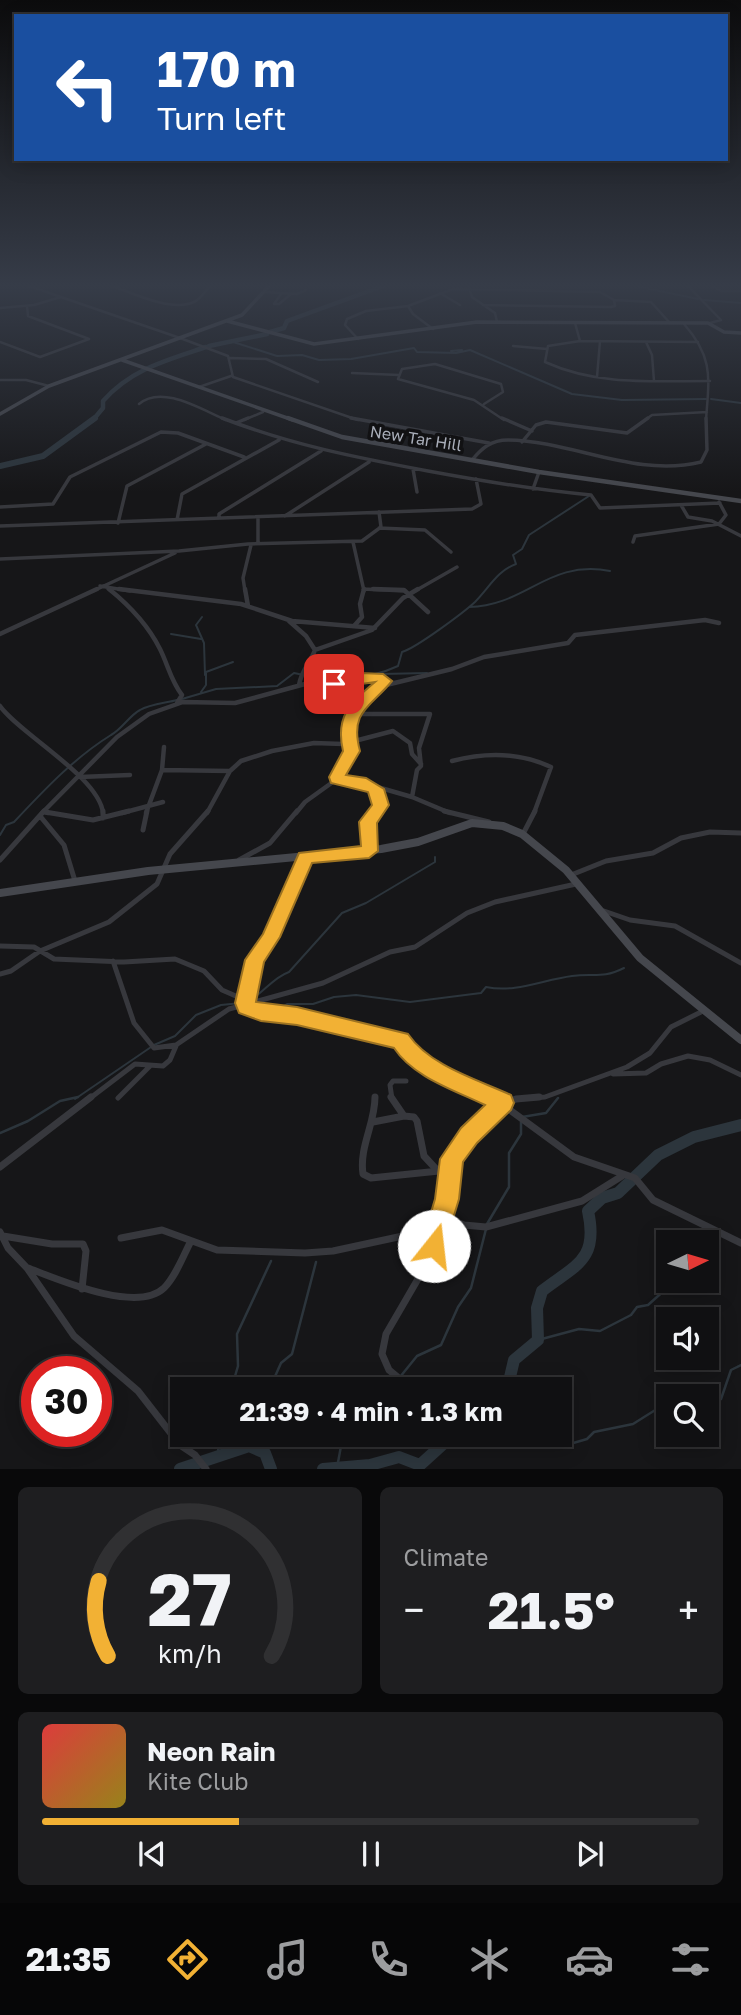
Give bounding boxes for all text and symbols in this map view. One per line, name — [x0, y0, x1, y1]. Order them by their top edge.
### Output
text: 170 m — [157, 39, 296, 98]
icon: left — [42, 42, 133, 133]
text: Turn left — [157, 99, 286, 137]
street label: New Tar Hill — [369, 421, 463, 455]
pin — [304, 654, 364, 714]
icon: arrive — [315, 665, 353, 703]
position arrow — [397, 1209, 471, 1283]
north arrow — [656, 1230, 719, 1293]
map controls — [656, 1230, 719, 1447]
button: sound — [656, 1307, 719, 1370]
speed limit sign: 30 — [21, 1356, 112, 1447]
button: search — [656, 1384, 719, 1447]
text: 21:39 · 4 min · 1.3 km — [240, 1396, 502, 1427]
text: Climate — [404, 1543, 488, 1571]
text: 27 — [148, 1556, 232, 1643]
text: 21.5° — [488, 1578, 615, 1640]
text: − — [404, 1587, 424, 1632]
text: + — [678, 1587, 699, 1632]
text: km/h — [158, 1638, 222, 1669]
text: Neon Rain — [147, 1736, 276, 1767]
text: Kite Club — [147, 1767, 248, 1795]
icon: previous — [133, 1835, 171, 1873]
icon: pause — [352, 1835, 390, 1873]
icon: next — [571, 1835, 609, 1873]
icon: directions — [163, 1935, 212, 1984]
icon: music — [263, 1935, 312, 1984]
icon: phone — [364, 1935, 413, 1984]
icon: climate — [465, 1935, 514, 1984]
icon: car — [565, 1935, 614, 1984]
icon: filters — [666, 1935, 715, 1984]
text: 21:35 — [26, 1940, 111, 1978]

